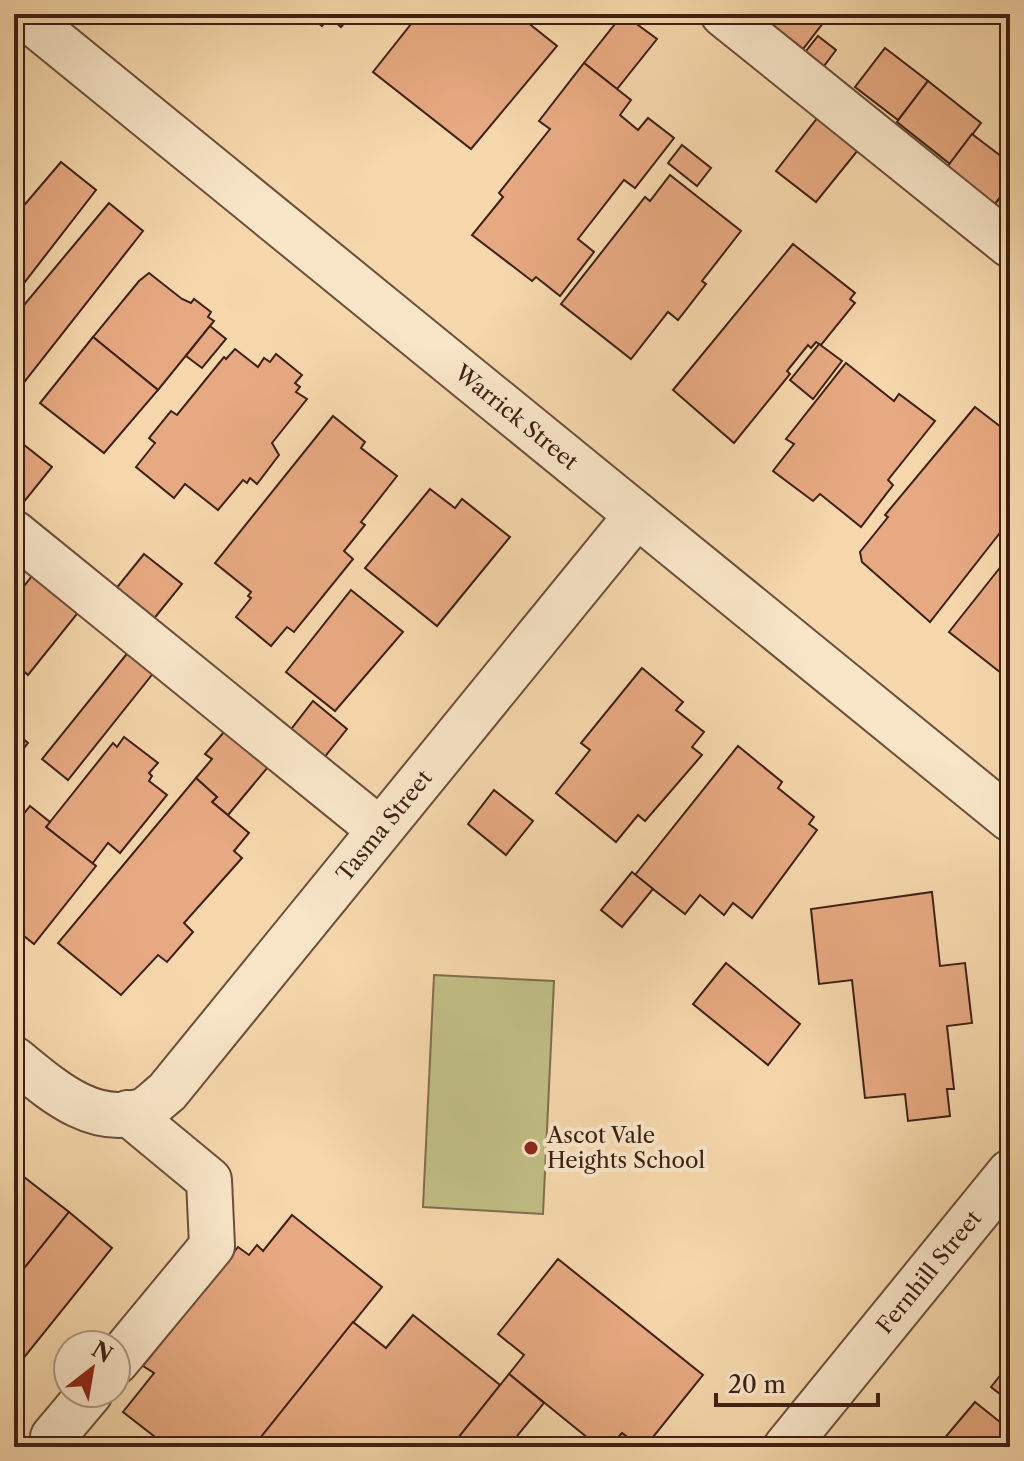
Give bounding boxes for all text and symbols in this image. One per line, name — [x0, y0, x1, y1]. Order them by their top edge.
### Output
street label: Warrick Street — [449, 358, 584, 475]
street label: Tasma Street — [331, 764, 437, 887]
place label: Ascot Vale Heights School — [546, 1122, 705, 1174]
marker: Ascot Vale Heights School — [522, 1139, 540, 1157]
street label: Fernhill Street — [871, 1205, 987, 1339]
north arrow — [52, 1329, 132, 1409]
text: N — [87, 1336, 117, 1369]
scale bar — [716, 1357, 878, 1407]
text: 20 m — [728, 1370, 786, 1399]

